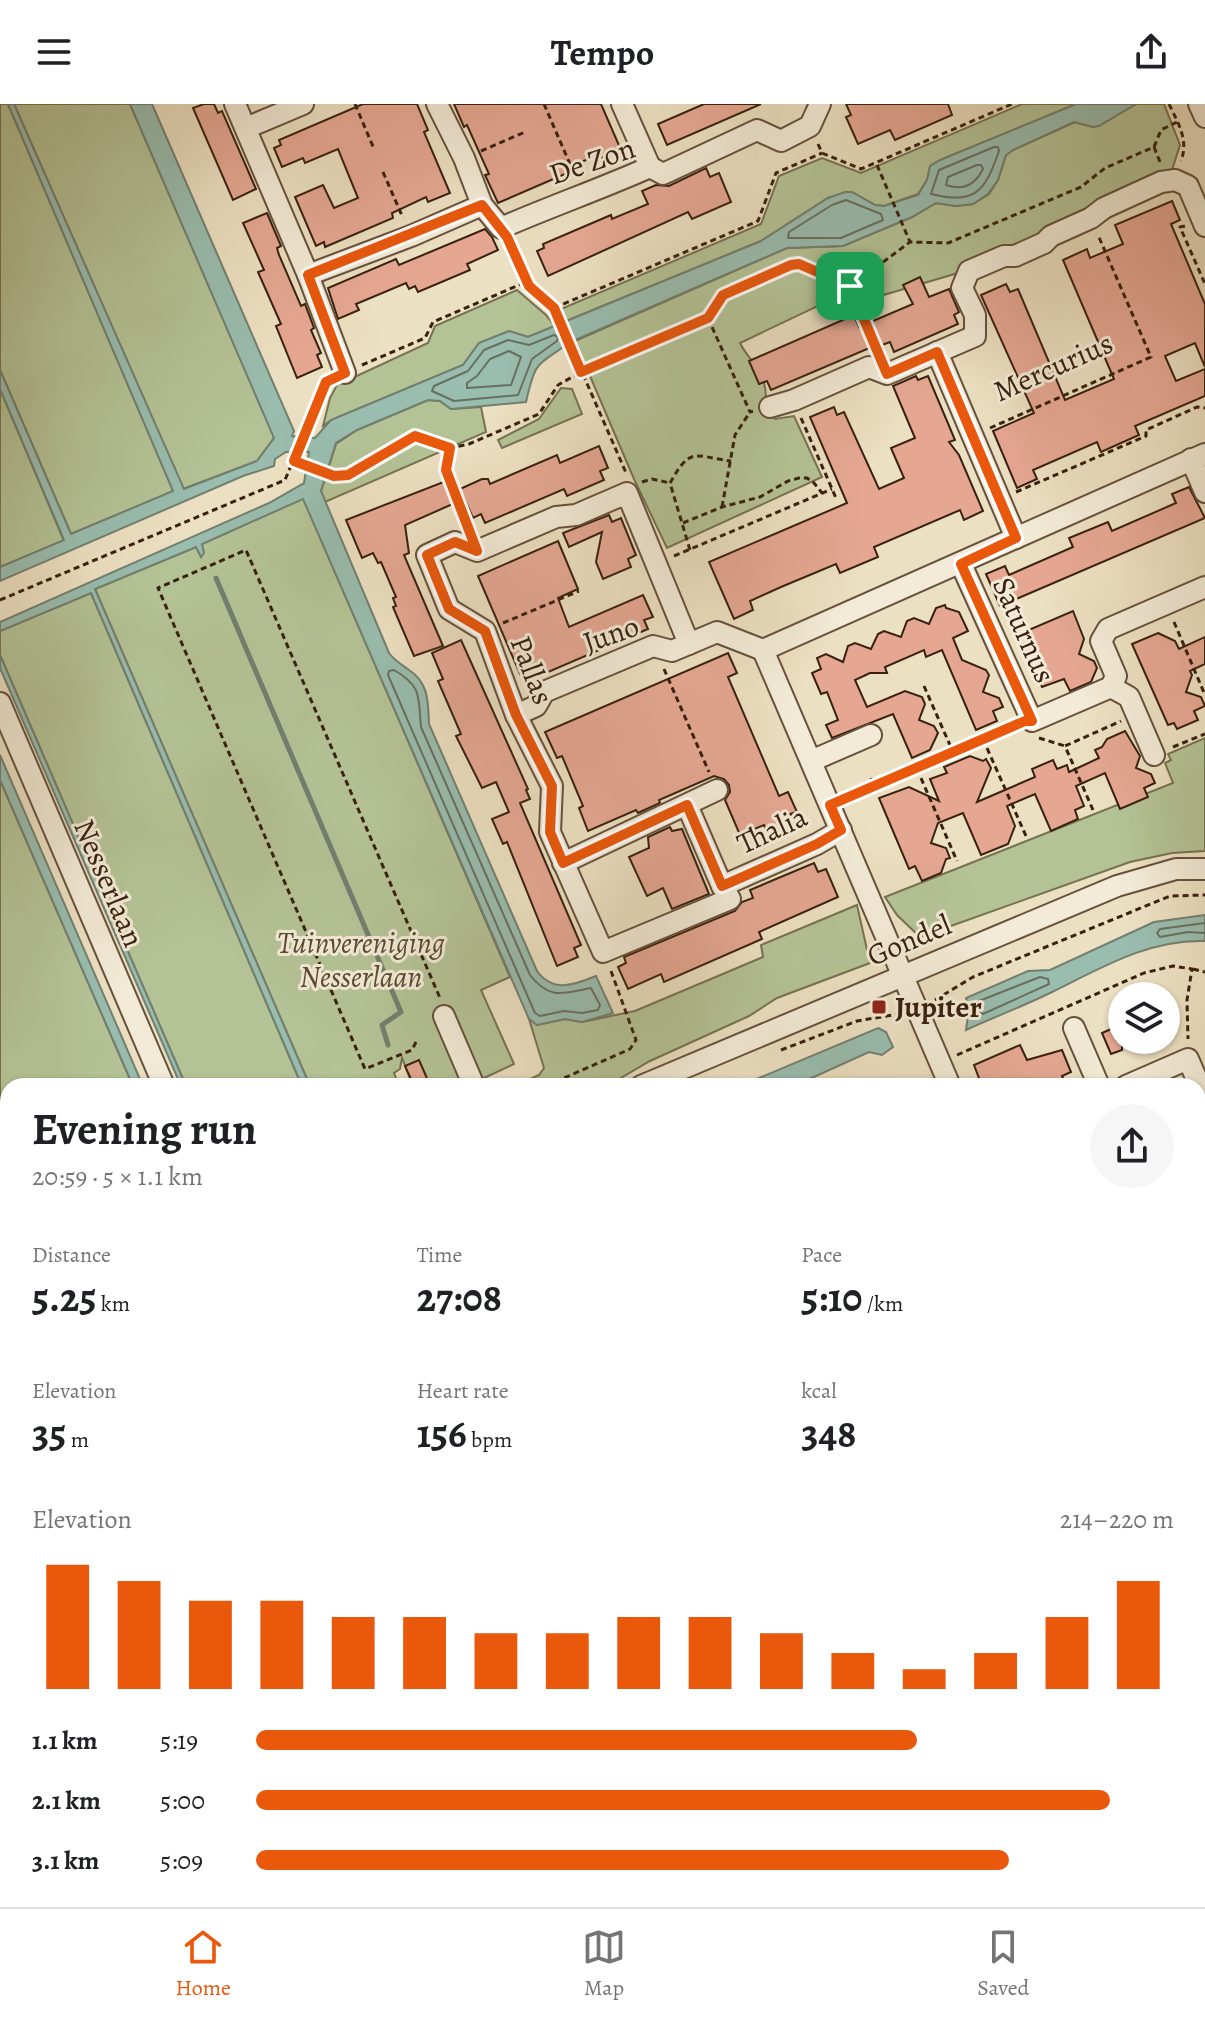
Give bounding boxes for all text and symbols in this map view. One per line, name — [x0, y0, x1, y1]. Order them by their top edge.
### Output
text: Tempo — [551, 28, 654, 77]
icon: menu — [32, 30, 76, 74]
icon: share — [1129, 30, 1173, 74]
street label: De Zon — [544, 128, 640, 194]
pin — [816, 252, 884, 320]
icon: arrive — [828, 264, 872, 308]
street label: Mercurius — [987, 323, 1119, 411]
street label: Saturnus — [983, 571, 1065, 689]
street label: Juno — [578, 606, 644, 662]
street label: Pallas — [501, 630, 563, 710]
street label: Thalia — [730, 796, 814, 864]
street label: Nesserlaan — [64, 813, 154, 953]
street label: Gondel — [861, 904, 957, 976]
park label: Tuinvereniging Nesserlaan — [277, 923, 446, 997]
map controls — [1108, 982, 1180, 1054]
button: layers — [1108, 982, 1180, 1054]
place label: Jupiter — [895, 987, 982, 1027]
marker: Jupiter — [870, 998, 888, 1016]
text: Evening run — [32, 1099, 257, 1159]
button: share — [1090, 1104, 1174, 1188]
text: 20:59 · 5 × 1.1 km — [32, 1159, 203, 1194]
text: Distance — [32, 1240, 111, 1270]
text: Time — [417, 1240, 462, 1270]
text: Pace — [801, 1240, 842, 1270]
text: 5.25 — [32, 1270, 96, 1325]
text: 27:08 — [417, 1270, 502, 1325]
text: 5:10 — [801, 1270, 862, 1325]
text: km — [96, 1289, 130, 1319]
text: /km — [862, 1289, 903, 1319]
text: Elevation — [32, 1376, 116, 1406]
text: Heart rate — [417, 1376, 509, 1406]
text: kcal — [801, 1376, 837, 1406]
text: 35 — [32, 1406, 66, 1461]
text: 156 — [417, 1406, 467, 1461]
text: 348 — [801, 1406, 857, 1461]
text: m — [66, 1425, 89, 1455]
text: bpm — [467, 1425, 512, 1455]
text: Elevation — [32, 1502, 132, 1537]
text: 214–220 m — [1060, 1502, 1174, 1537]
text: 1.1 km — [32, 1723, 98, 1758]
text: 5:19 — [160, 1723, 198, 1758]
text: 2.1 km — [32, 1783, 101, 1818]
text: 5:00 — [160, 1783, 205, 1818]
text: 3.1 km — [32, 1843, 99, 1878]
text: 5:09 — [160, 1843, 203, 1878]
tab: Home — [176, 1925, 231, 2003]
tab: Map — [582, 1925, 626, 2003]
tab: Saved — [977, 1925, 1029, 2003]

